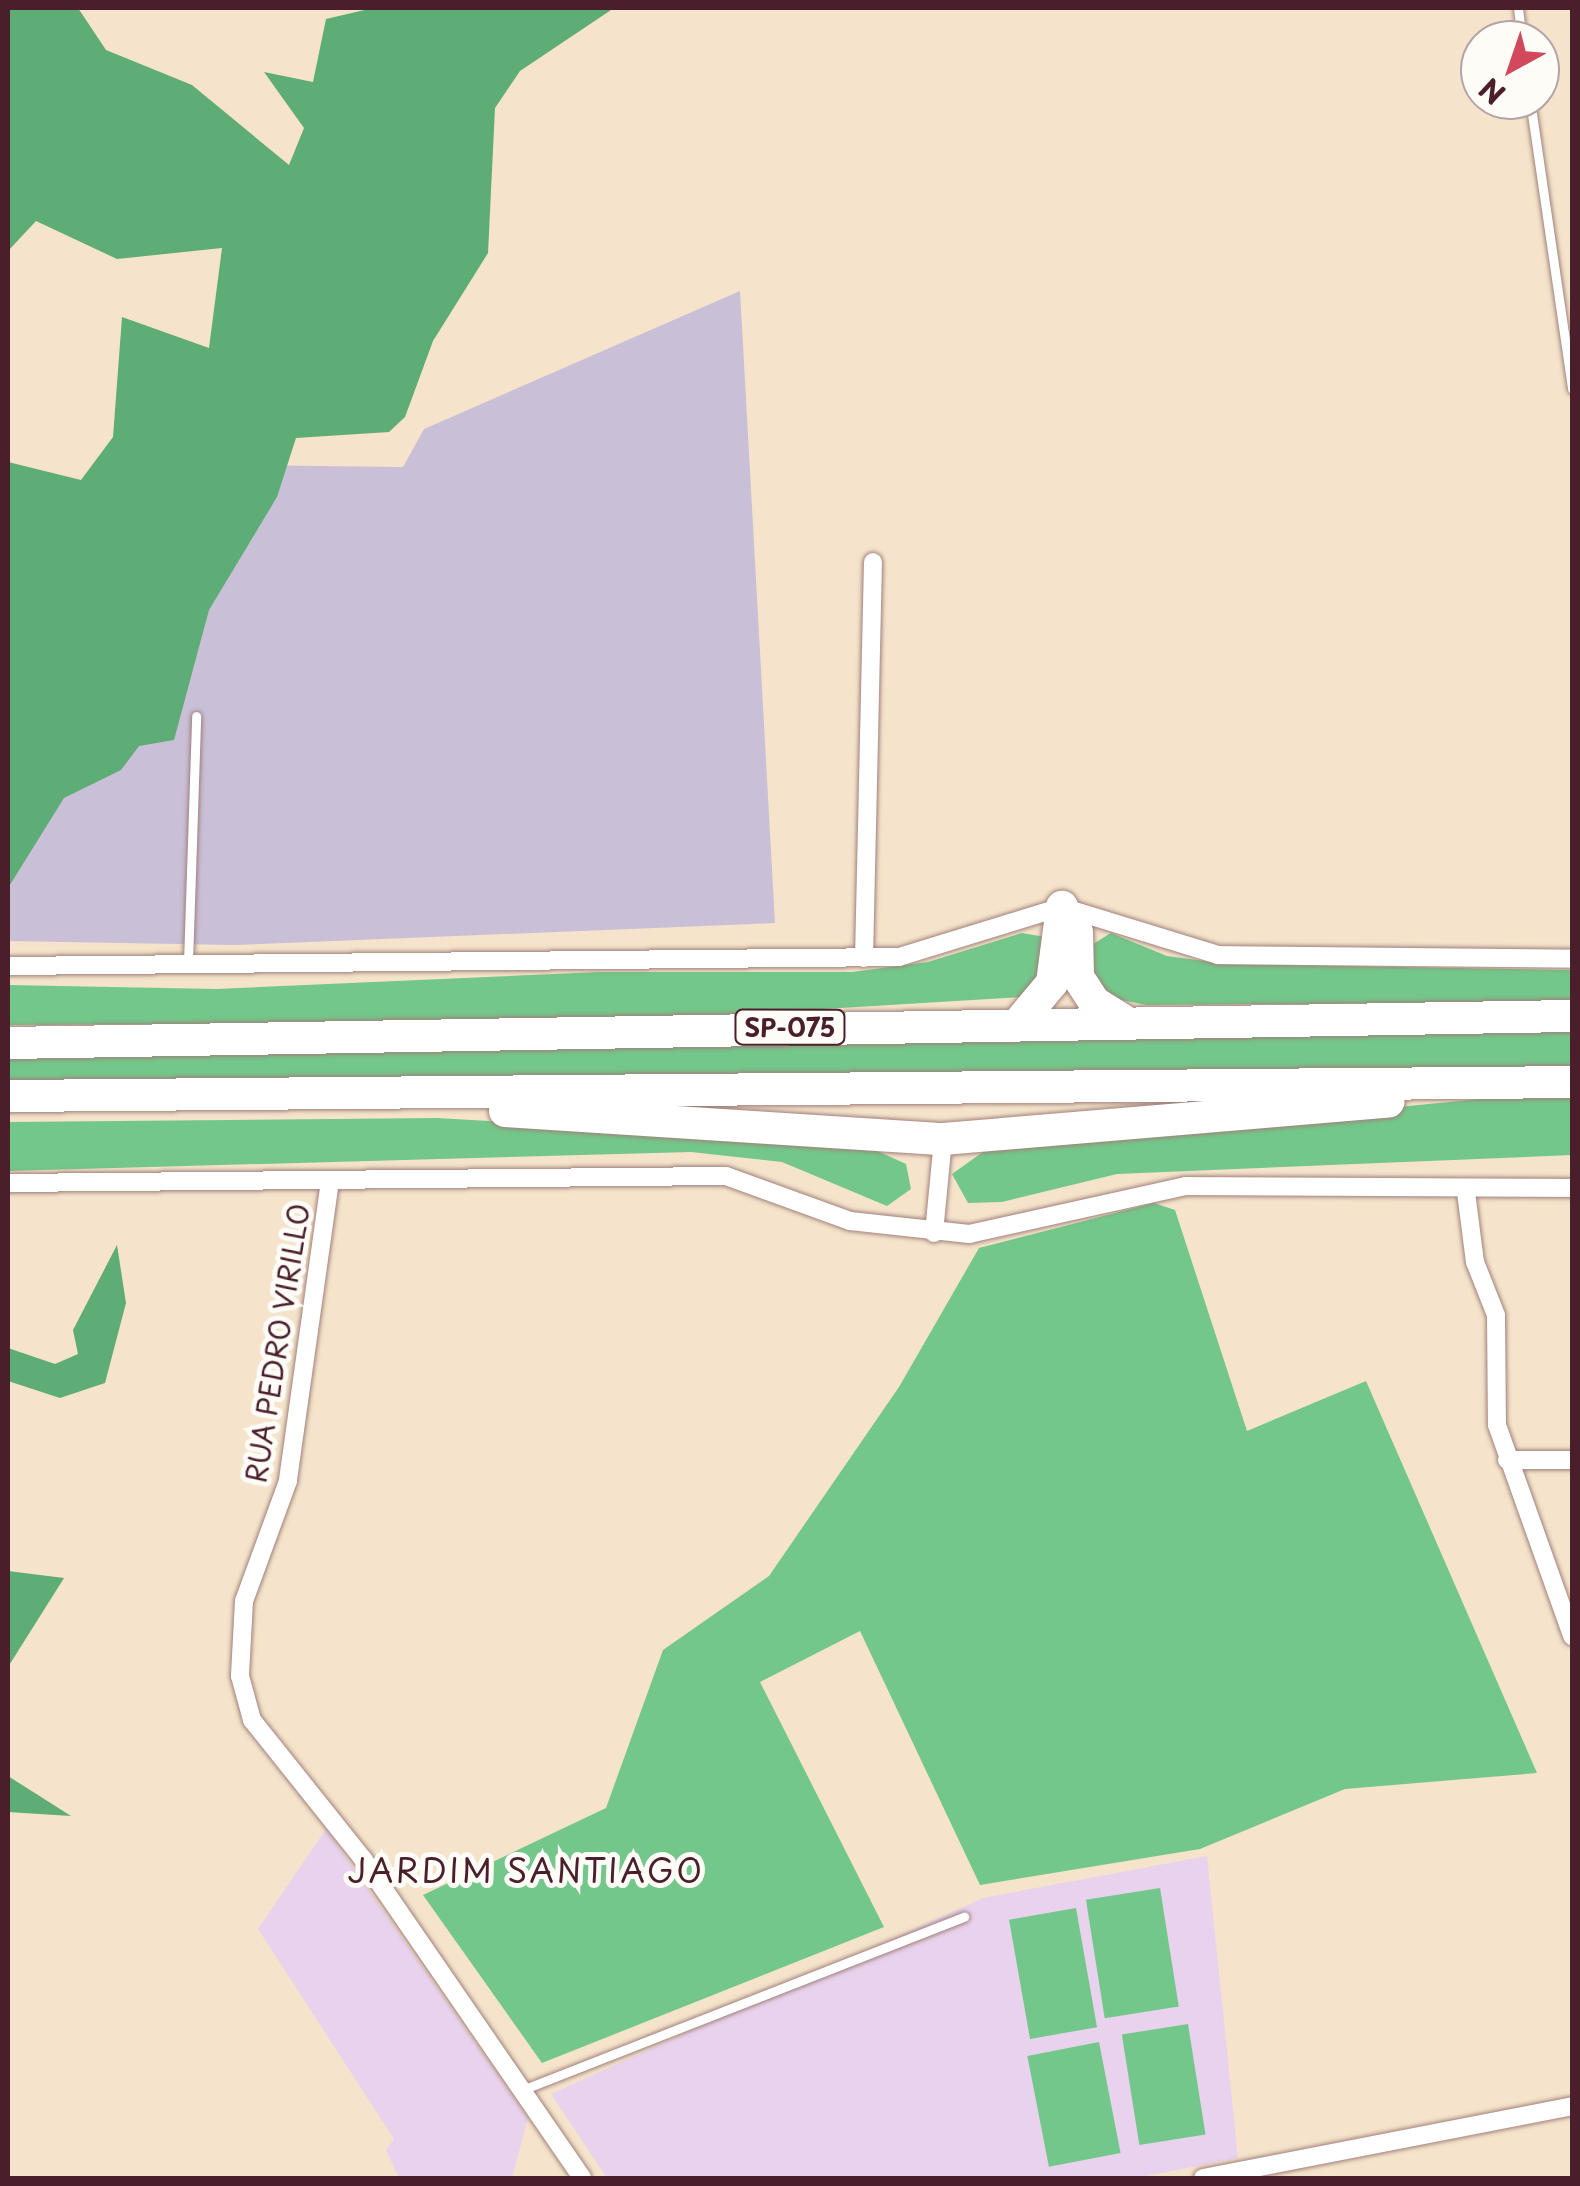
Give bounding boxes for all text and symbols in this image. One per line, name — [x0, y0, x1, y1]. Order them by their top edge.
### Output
north arrow — [1460, 20, 1560, 120]
text: N — [1469, 68, 1514, 115]
road number: SP-075 — [732, 1007, 848, 1047]
street label: RUA PEDRO VIRILLO — [238, 1198, 316, 1488]
district label: JARDIM SANTIAGO — [348, 1851, 704, 1889]

